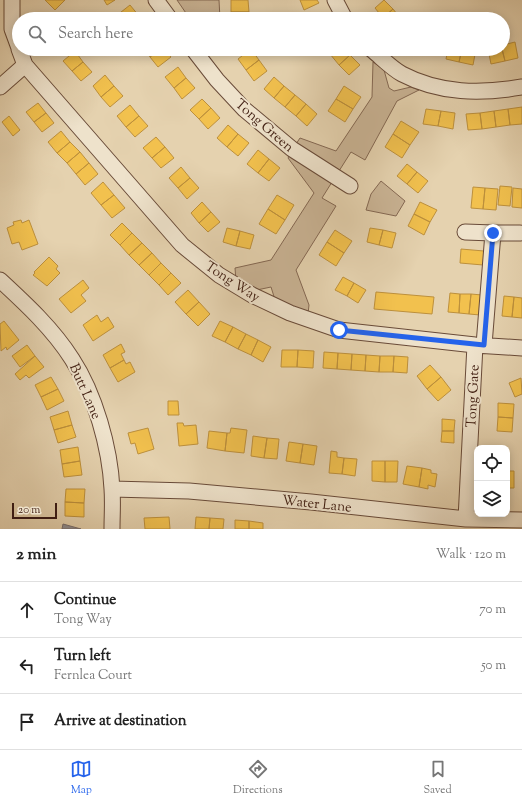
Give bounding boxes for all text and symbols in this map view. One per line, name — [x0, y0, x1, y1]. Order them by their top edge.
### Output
search box — [12, 12, 510, 56]
icon: search — [26, 23, 48, 45]
text: Search here — [58, 24, 133, 45]
street label: Tong Green — [230, 95, 298, 158]
route end — [484, 224, 502, 242]
street label: Tong Way — [200, 257, 263, 308]
route start — [330, 321, 348, 339]
street label: Butt Lane — [63, 361, 105, 423]
street label: Tong Gate — [462, 364, 486, 428]
map controls — [474, 445, 510, 517]
button: locate — [474, 445, 510, 481]
button: layers — [474, 481, 510, 517]
street label: Water Lane — [281, 491, 353, 519]
scale bar — [12, 501, 57, 520]
text: 20 m — [18, 502, 40, 518]
text: 2 min — [16, 543, 57, 567]
text: Walk · 120 m — [436, 546, 506, 564]
text: Continue — [54, 590, 116, 611]
icon: ahead — [16, 599, 38, 621]
text: 70 m — [479, 601, 506, 619]
text: Tong Way — [54, 611, 112, 629]
text: Turn left — [54, 646, 111, 667]
icon: left — [16, 655, 38, 677]
text: 50 m — [481, 657, 506, 675]
text: Fernlea Court — [54, 667, 132, 685]
icon: arrive — [16, 711, 38, 733]
text: Arrive at destination — [54, 711, 187, 732]
tab: Map — [70, 758, 92, 798]
tab: Directions — [233, 758, 283, 798]
tab: Saved — [423, 758, 452, 798]

